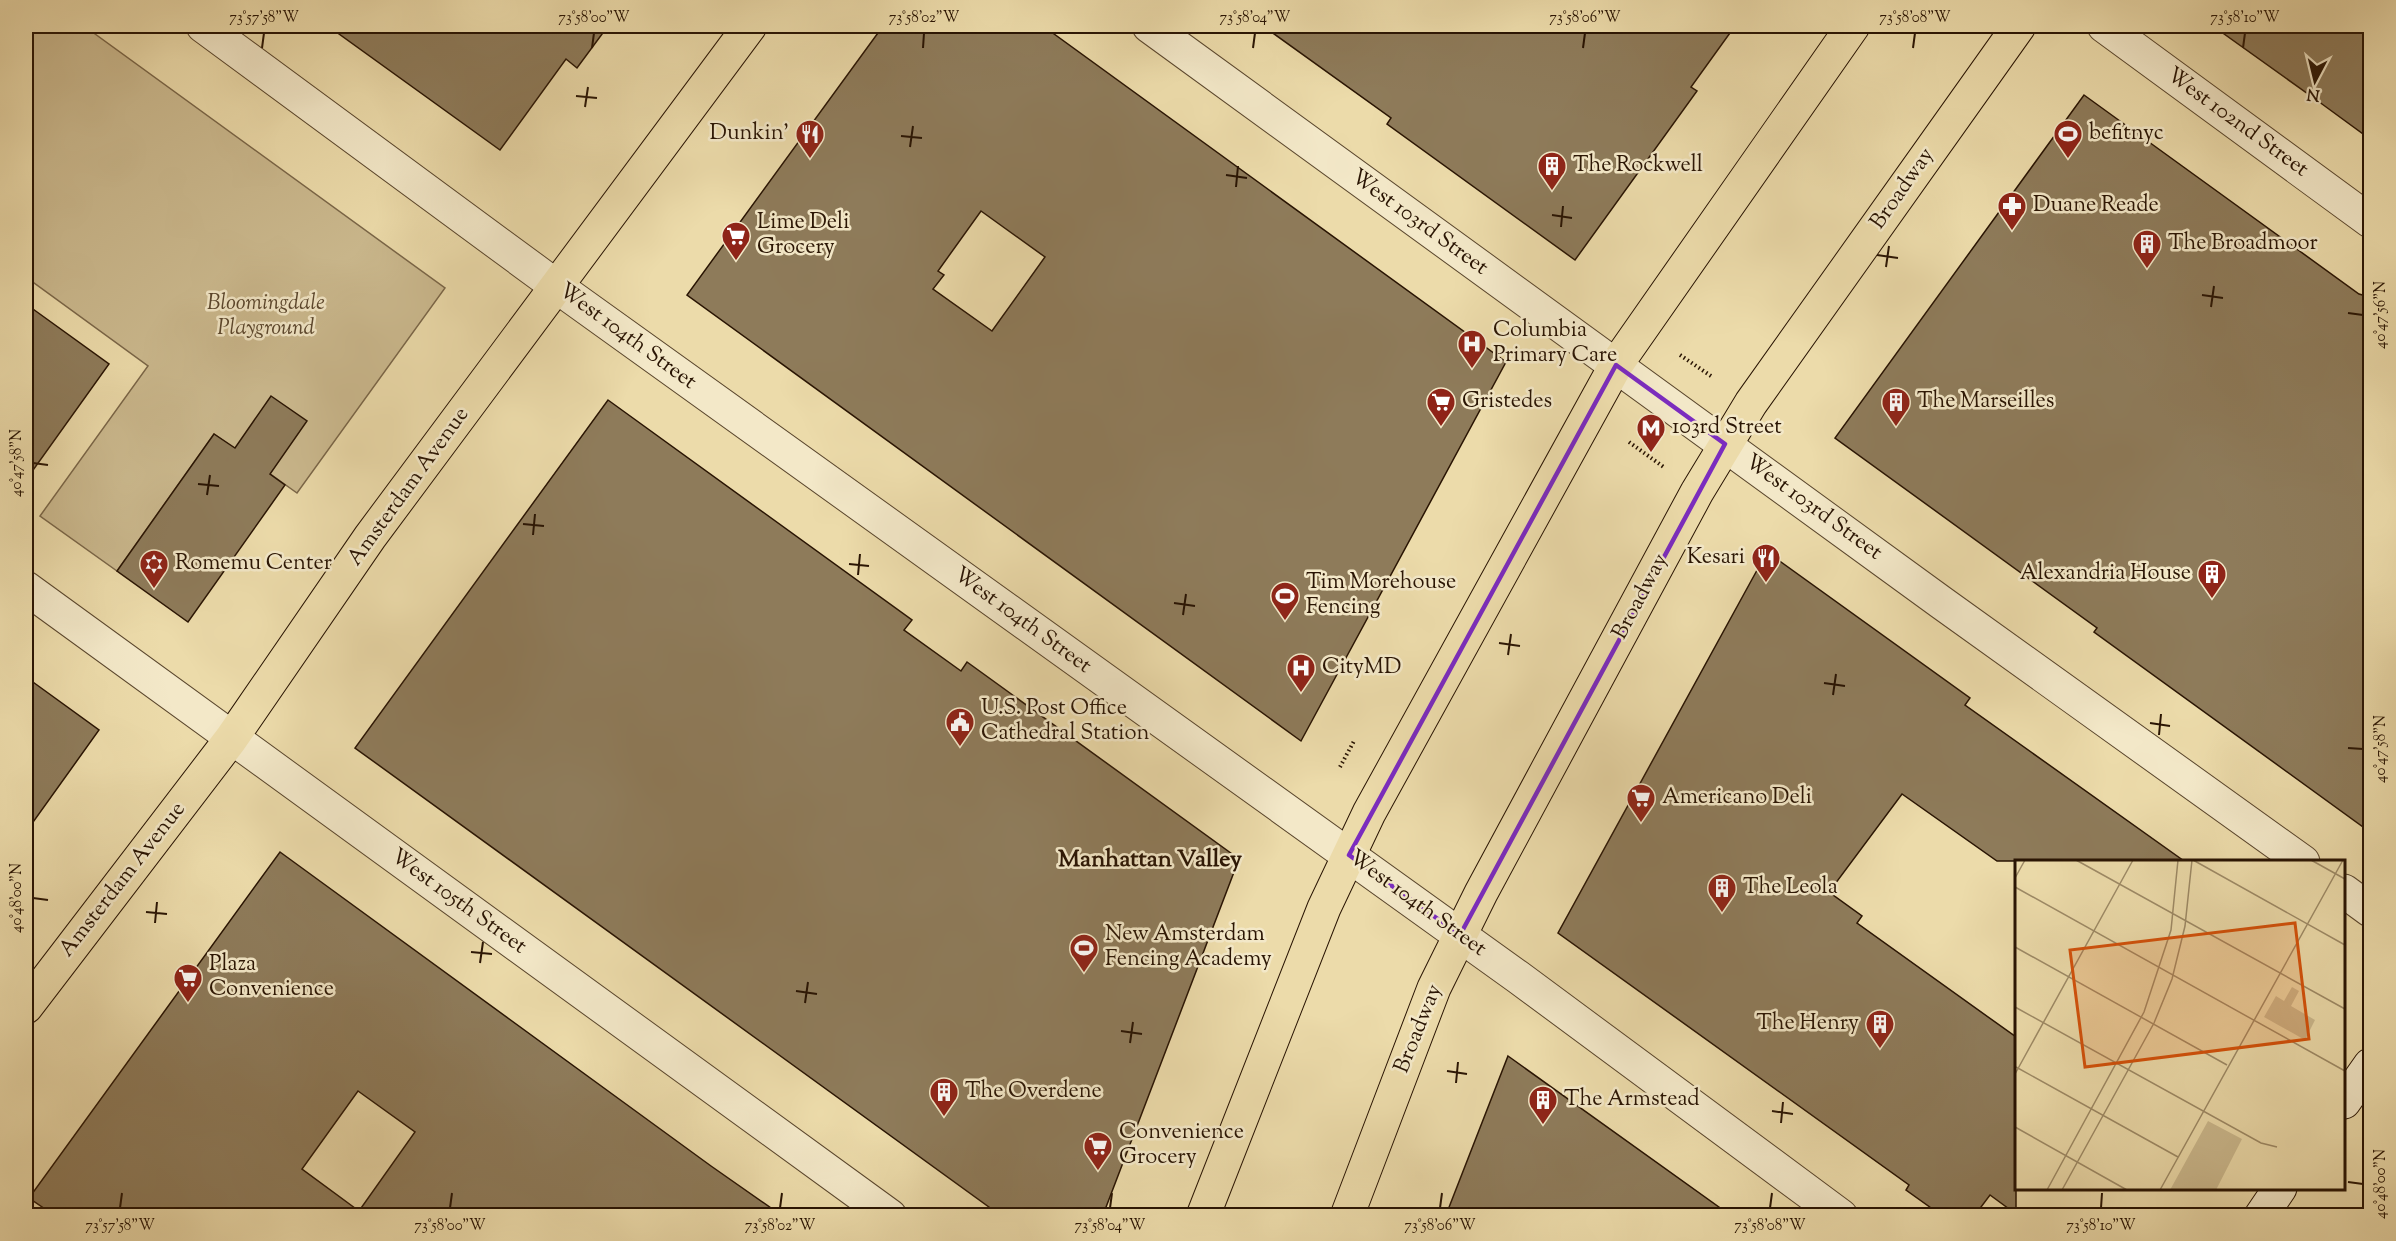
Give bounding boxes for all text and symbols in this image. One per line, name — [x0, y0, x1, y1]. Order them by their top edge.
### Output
text: 73°57'58"W — [229, 8, 299, 29]
text: 73°58'00"W — [558, 8, 630, 29]
text: 73°58'02"W — [889, 8, 960, 29]
text: 73°58'04"W — [1220, 8, 1291, 29]
text: 73°58'06"W — [1549, 8, 1621, 29]
text: 73°58'08"W — [1879, 8, 1951, 29]
text: 73°58'10"W — [2210, 8, 2280, 29]
north arrow — [2285, 51, 2345, 111]
street label: West 102nd Street — [2159, 60, 2315, 186]
text: N — [2306, 81, 2321, 106]
place label: Dunkin' — [709, 118, 789, 150]
restaurant icon: Dunkin' — [794, 118, 826, 160]
sports icon: befitnyc — [2052, 118, 2084, 160]
place label: befitnyc — [2089, 118, 2164, 150]
street label: Broadway — [1863, 142, 1943, 236]
building icon: The Rockwell — [1536, 150, 1568, 192]
place label: The Rockwell — [1573, 150, 1703, 182]
street label: West 103rd Street — [1344, 162, 1495, 284]
pharmacy icon: Duane Reade — [1996, 190, 2028, 232]
place label: Duane Reade — [2033, 190, 2159, 222]
place label: Lime Deli Grocery — [757, 207, 849, 264]
supermarket icon: Lime Deli Grocery — [720, 220, 752, 262]
building icon: The Broadmoor — [2131, 228, 2163, 270]
place label: The Broadmoor — [2168, 228, 2318, 260]
street label: West 104th Street — [551, 276, 703, 398]
text: 40°47'56"N — [2371, 281, 2392, 349]
park label: Bloomingdale Playground — [207, 288, 325, 345]
place label: Columbia Primary Care — [1493, 315, 1617, 372]
hospital icon: Columbia Primary Care — [1456, 328, 1488, 370]
supermarket icon: Gristedes — [1425, 386, 1457, 428]
place label: Gristedes — [1462, 386, 1552, 418]
building icon: The Marseilles — [1880, 386, 1912, 428]
place label: The Marseilles — [1917, 386, 2055, 418]
street label: Amsterdam Avenue — [340, 401, 478, 573]
metro station icon: 103rd Street — [1635, 412, 1667, 454]
place label: 103rd Street — [1672, 412, 1782, 444]
text: 40°47'58"N — [7, 429, 28, 497]
street label: West 103rd Street — [1738, 447, 1889, 569]
place label: Kesari — [1687, 542, 1745, 574]
restaurant icon: Kesari — [1750, 542, 1782, 584]
synagogue icon: Romemu Center — [138, 548, 170, 590]
place label: Romemu Center — [175, 548, 332, 580]
street label: Broadway — [1605, 548, 1677, 646]
place label: Alexandria House — [2020, 558, 2191, 590]
building icon: Alexandria House — [2196, 558, 2228, 600]
street label: West 104th Street — [946, 560, 1098, 682]
place label: Tim Morehouse Fencing — [1306, 567, 1456, 624]
sports icon: Tim Morehouse Fencing — [1269, 580, 1301, 622]
hospital icon: CityMD — [1285, 652, 1317, 694]
place label: CityMD — [1322, 652, 1401, 684]
place label: U.S. Post Office Cathedral Station — [981, 693, 1150, 750]
public building icon: U.S. Post Office Cathedral Station — [944, 706, 976, 748]
text: 40°47'58"N — [2371, 715, 2392, 783]
supermarket icon: Americano Deli — [1625, 782, 1657, 824]
place label: Americano Deli — [1662, 782, 1812, 814]
street label: Amsterdam Avenue — [52, 795, 194, 965]
street label: West 105th Street — [383, 842, 533, 963]
district label: Manhattan Valley — [1058, 843, 1242, 877]
street label: West 104th Street — [1341, 843, 1493, 965]
inset map — [2015, 860, 2345, 1190]
text: 40°48'00"N — [7, 863, 28, 933]
building icon: The Leola — [1706, 872, 1738, 914]
place label: The Leola — [1743, 872, 1838, 904]
place label: New Amsterdam Fencing Academy — [1105, 919, 1272, 976]
sports icon: New Amsterdam Fencing Academy — [1068, 932, 1100, 974]
place label: Plaza Convenience — [209, 949, 334, 1006]
supermarket icon: Plaza Convenience — [172, 962, 204, 1004]
street label: Broadway — [1387, 980, 1451, 1078]
place label: The Henry — [1756, 1008, 1859, 1040]
building icon: The Henry — [1864, 1008, 1896, 1050]
building icon: The Overdene — [928, 1076, 960, 1118]
place label: The Overdene — [965, 1076, 1102, 1108]
building icon: The Armstead — [1527, 1084, 1559, 1126]
place label: The Armstead — [1564, 1084, 1700, 1116]
place label: Convenience Grocery — [1119, 1117, 1244, 1174]
supermarket icon: Convenience Grocery — [1082, 1130, 1114, 1172]
text: 40°48'00"N — [2371, 1149, 2392, 1219]
text: 73°57'58"W — [85, 1216, 155, 1237]
text: 73°58'00"W — [414, 1216, 486, 1237]
text: 73°58'02"W — [745, 1216, 816, 1237]
text: 73°58'04"W — [1075, 1216, 1146, 1237]
text: 73°58'06"W — [1404, 1216, 1476, 1237]
text: 73°58'08"W — [1734, 1216, 1806, 1237]
text: 73°58'10"W — [2066, 1216, 2136, 1237]

